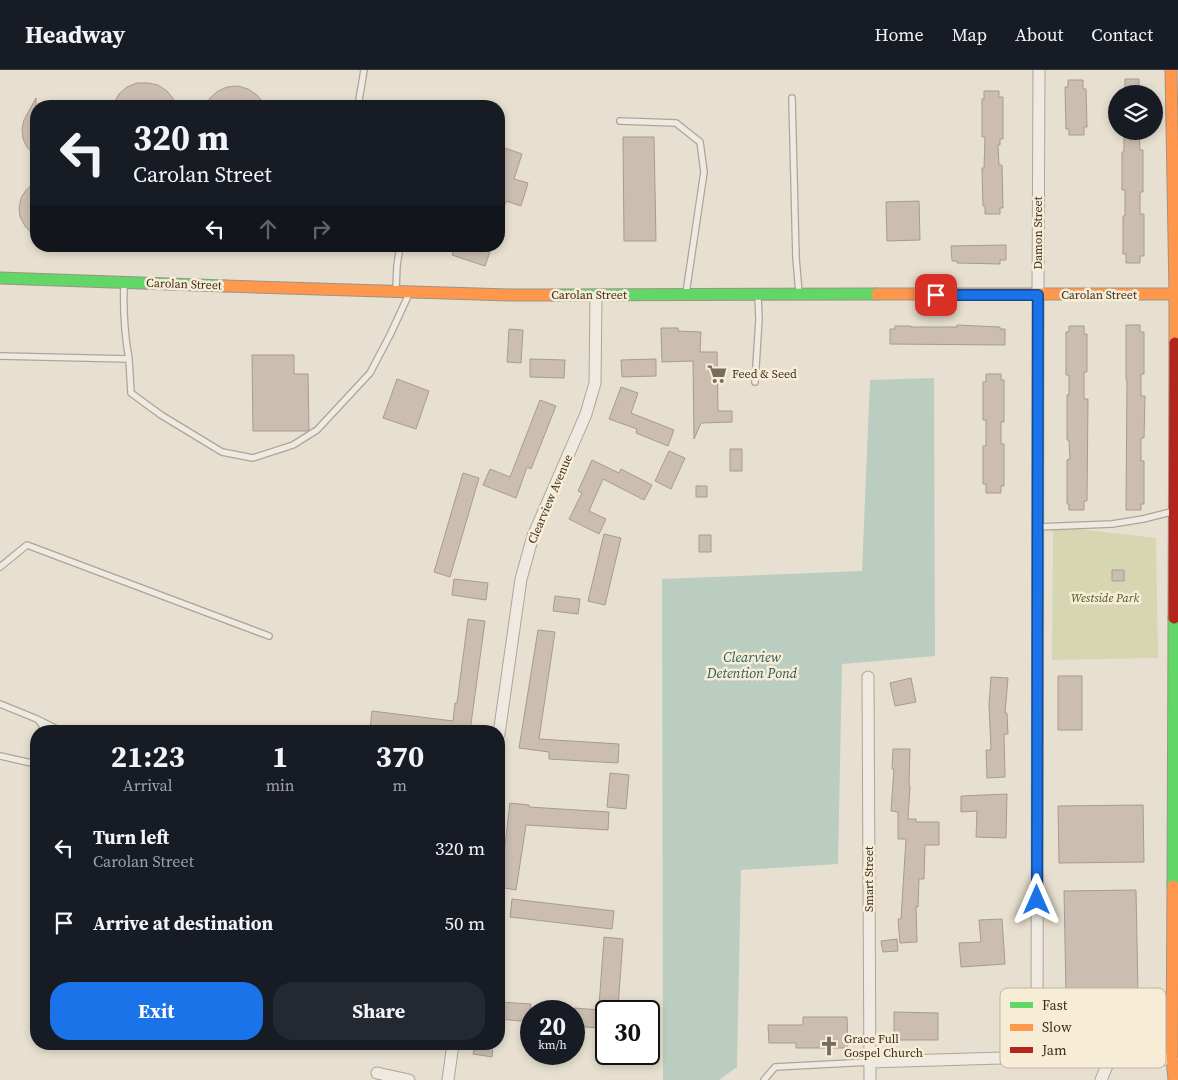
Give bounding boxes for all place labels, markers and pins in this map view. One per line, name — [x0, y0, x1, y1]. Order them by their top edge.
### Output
pin — [915, 274, 957, 316]
supermarket icon: Feed & Seed — [706, 363, 728, 385]
place label: Feed & Seed — [732, 366, 797, 382]
place label: Grace Full Gospel Church — [844, 1031, 923, 1061]
church icon: Grace Full Gospel Church — [818, 1035, 840, 1057]

